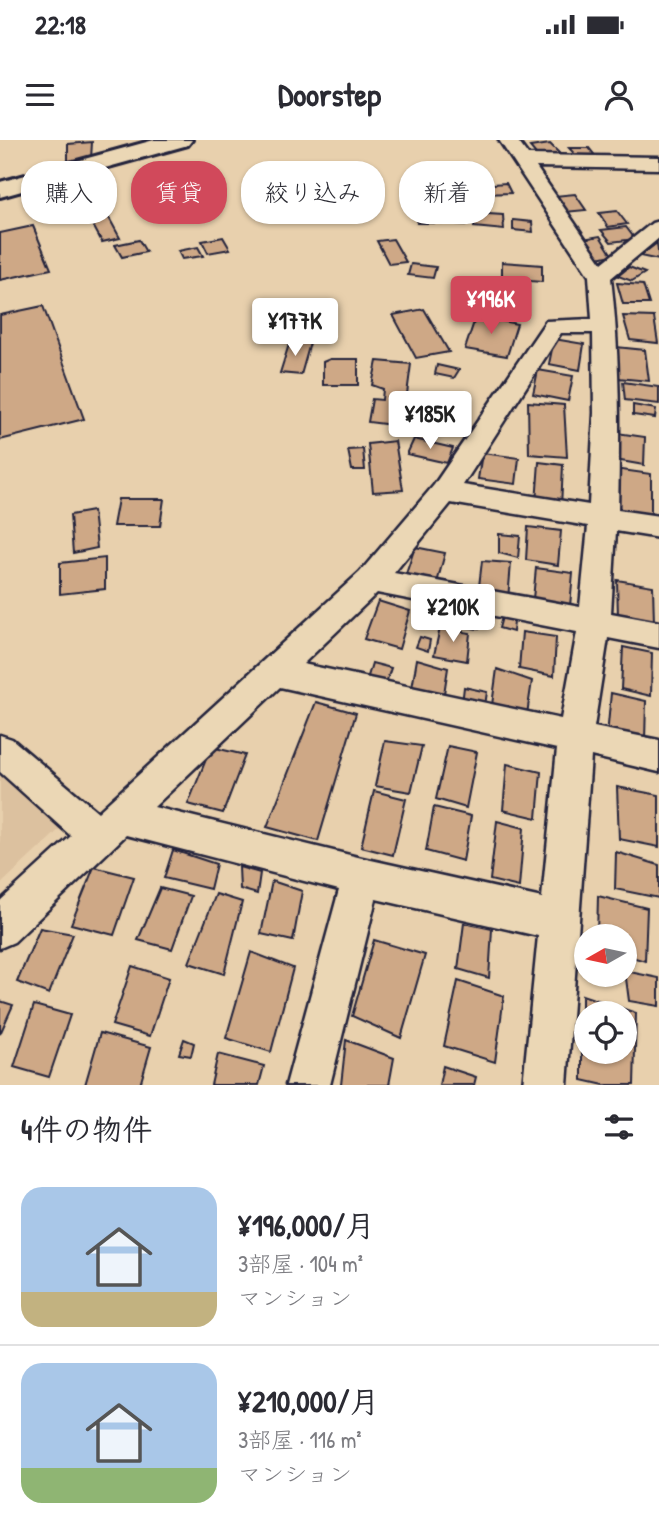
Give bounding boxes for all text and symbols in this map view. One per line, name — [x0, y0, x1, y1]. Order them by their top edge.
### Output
text: 22:18 — [35, 7, 86, 42]
text: Doorstep — [278, 73, 381, 116]
icon: menu — [21, 76, 59, 114]
icon: person — [600, 76, 638, 114]
chip: 購入 — [21, 161, 117, 224]
chip: 賃貸 — [131, 161, 227, 224]
chip: 絞り込み — [241, 161, 385, 224]
chip: 新着 — [399, 161, 495, 224]
pin: ¥196K — [442, 276, 540, 336]
text: ¥196K — [467, 283, 515, 314]
pin: ¥177K — [246, 298, 344, 358]
text: ¥177K — [268, 305, 322, 336]
pin: ¥185K — [381, 392, 479, 451]
text: ¥185K — [405, 398, 455, 429]
pin: ¥210K — [404, 584, 502, 644]
text: ¥210K — [427, 591, 479, 622]
north arrow — [574, 924, 637, 987]
map controls — [574, 924, 637, 1064]
button: locate — [574, 1001, 637, 1064]
icon: filters — [600, 1108, 638, 1146]
text: 4件の物件 — [21, 1109, 152, 1149]
text: ¥196,000/月 — [238, 1205, 375, 1245]
icon: home — [77, 1215, 161, 1299]
text: 3部屋 · 104 m² — [238, 1248, 363, 1279]
text: マンション — [238, 1282, 352, 1313]
text: ¥210,000/月 — [238, 1381, 379, 1421]
icon: home — [77, 1391, 161, 1475]
text: 3部屋 · 116 m² — [238, 1424, 362, 1455]
text: マンション — [238, 1458, 352, 1489]

